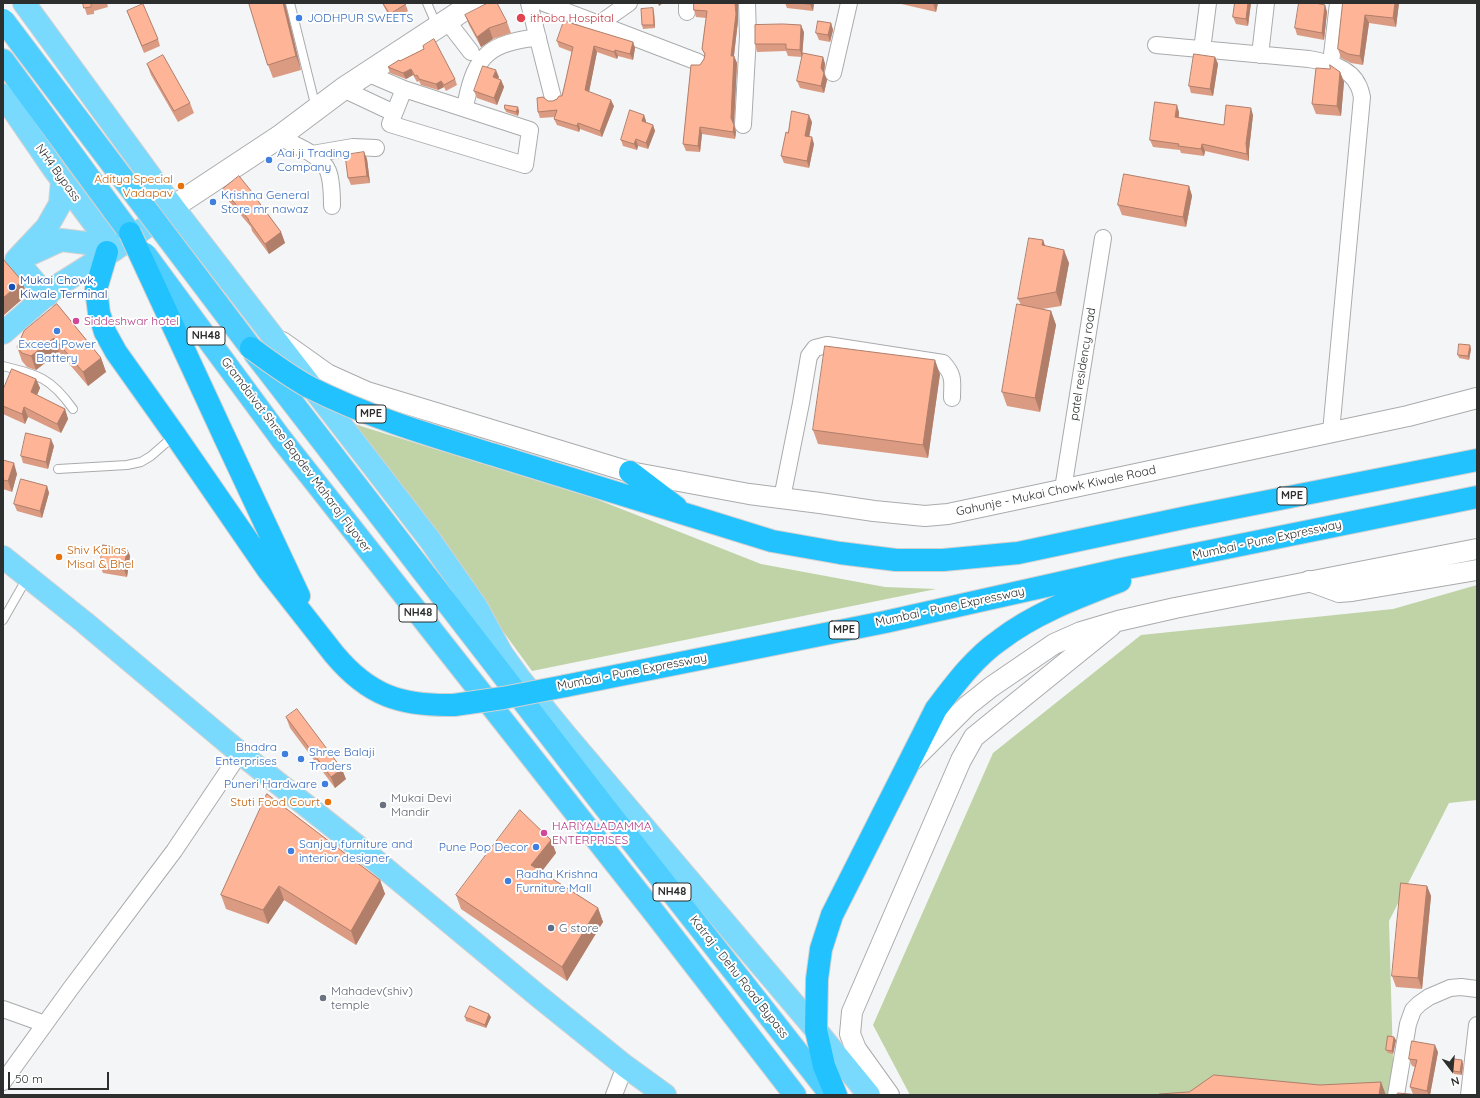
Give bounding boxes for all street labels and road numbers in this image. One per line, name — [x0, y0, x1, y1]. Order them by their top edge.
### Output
street label: NH4 Bypass — [32, 142, 84, 204]
street label: patel residency road — [1067, 307, 1099, 421]
road number: NH48 — [187, 327, 225, 345]
street label: Gramdaivat Shree Bapdev Maharaj Flyover — [218, 355, 374, 555]
road number: MPE — [356, 405, 386, 423]
street label: Gahunje - Mukai Chowk Kiwale Road — [955, 463, 1157, 519]
road number: MPE — [1277, 487, 1307, 505]
street label: Mumbai - Pune Expressway — [1191, 517, 1343, 563]
street label: Mumbai - Pune Expressway — [874, 584, 1026, 630]
road number: NH48 — [399, 604, 437, 622]
road number: MPE — [829, 621, 859, 639]
street label: Mumbai - Pune Expressway — [556, 650, 708, 694]
road number: NH48 — [653, 883, 691, 901]
street label: Katraj - Dehu Road Bypass — [687, 913, 791, 1041]

